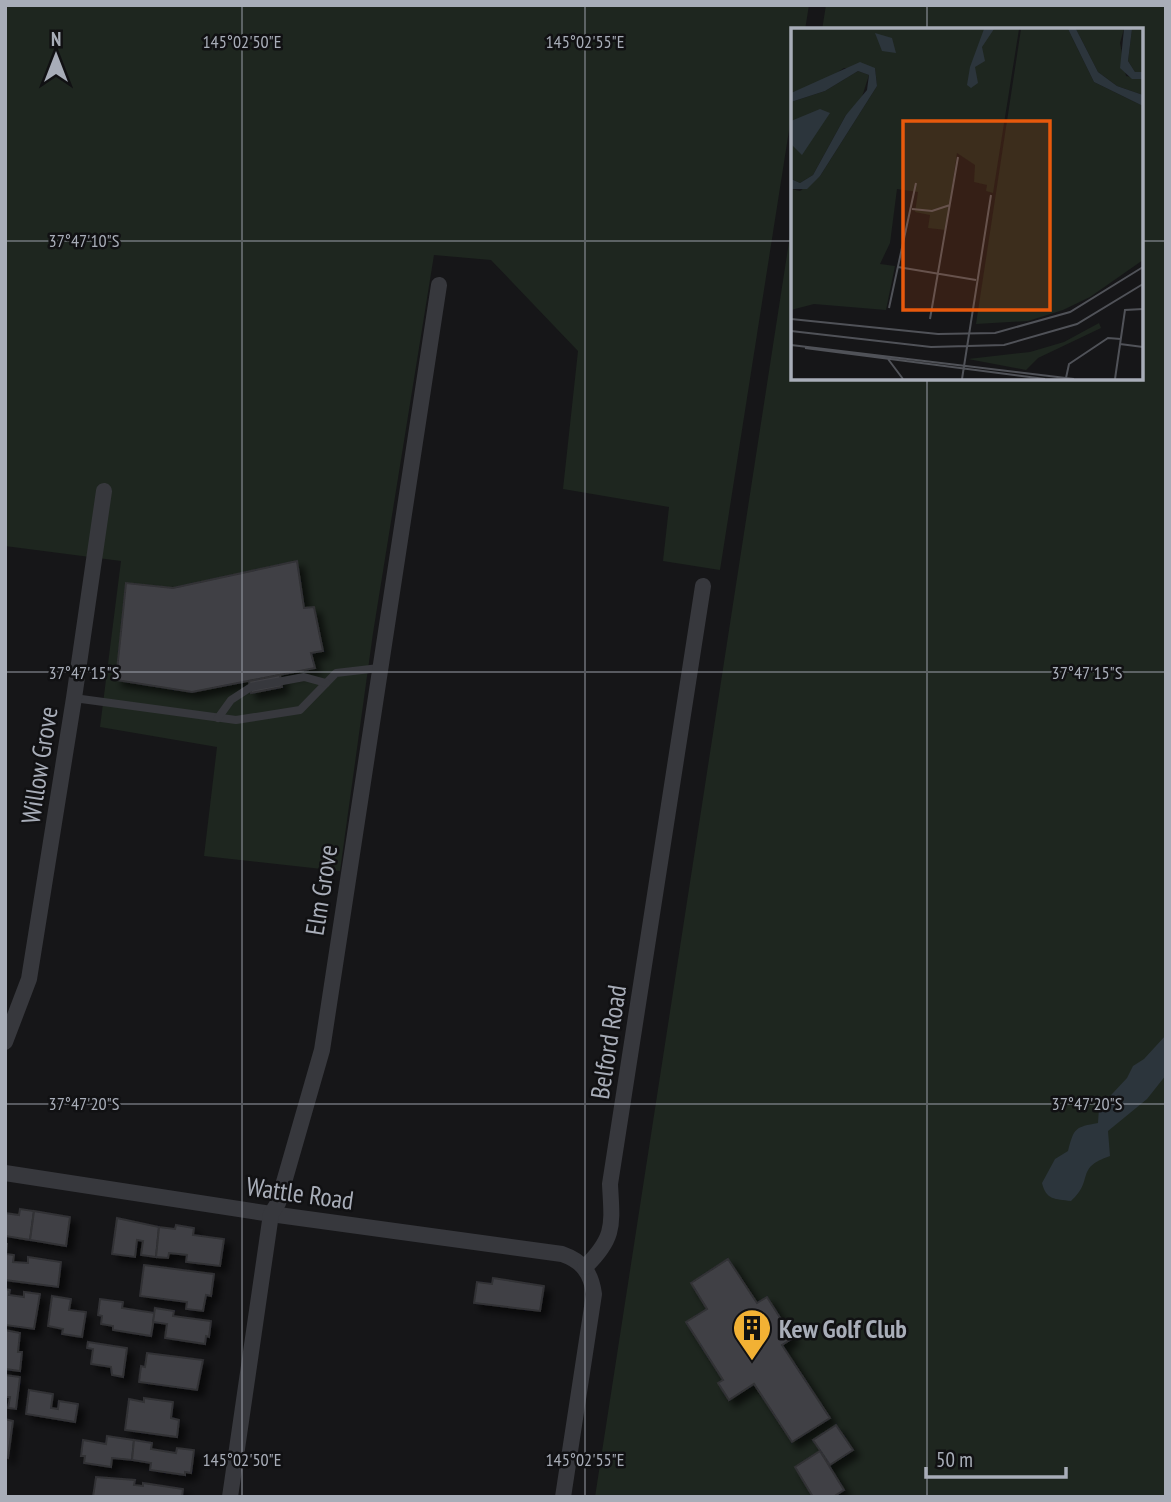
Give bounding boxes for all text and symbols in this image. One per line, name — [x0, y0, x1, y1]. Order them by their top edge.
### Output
north arrow — [21, 21, 91, 91]
text: N — [51, 27, 61, 51]
inset map — [791, 28, 1143, 380]
text: 145°02'50"E — [203, 30, 281, 53]
text: 145°02'55"E — [546, 30, 624, 53]
text: 37°47'10"S — [49, 229, 120, 252]
text: 37°47'15"S — [49, 661, 120, 684]
text: 37°47'15"S — [1052, 661, 1123, 684]
street label: Willow Grove — [13, 704, 65, 826]
street label: Elm Grove — [298, 842, 344, 938]
street label: Belford Road — [583, 983, 633, 1101]
text: 37°47'20"S — [49, 1092, 120, 1115]
text: 37°47'20"S — [1052, 1092, 1123, 1115]
street label: Wattle Road — [244, 1169, 356, 1217]
building icon: Kew Golf Club — [731, 1307, 773, 1362]
place label: Kew Golf Club — [779, 1312, 907, 1345]
scale bar — [926, 1436, 1066, 1480]
text: 50 m — [936, 1446, 973, 1473]
text: 145°02'50"E — [203, 1448, 281, 1471]
text: 145°02'55"E — [546, 1448, 624, 1471]

